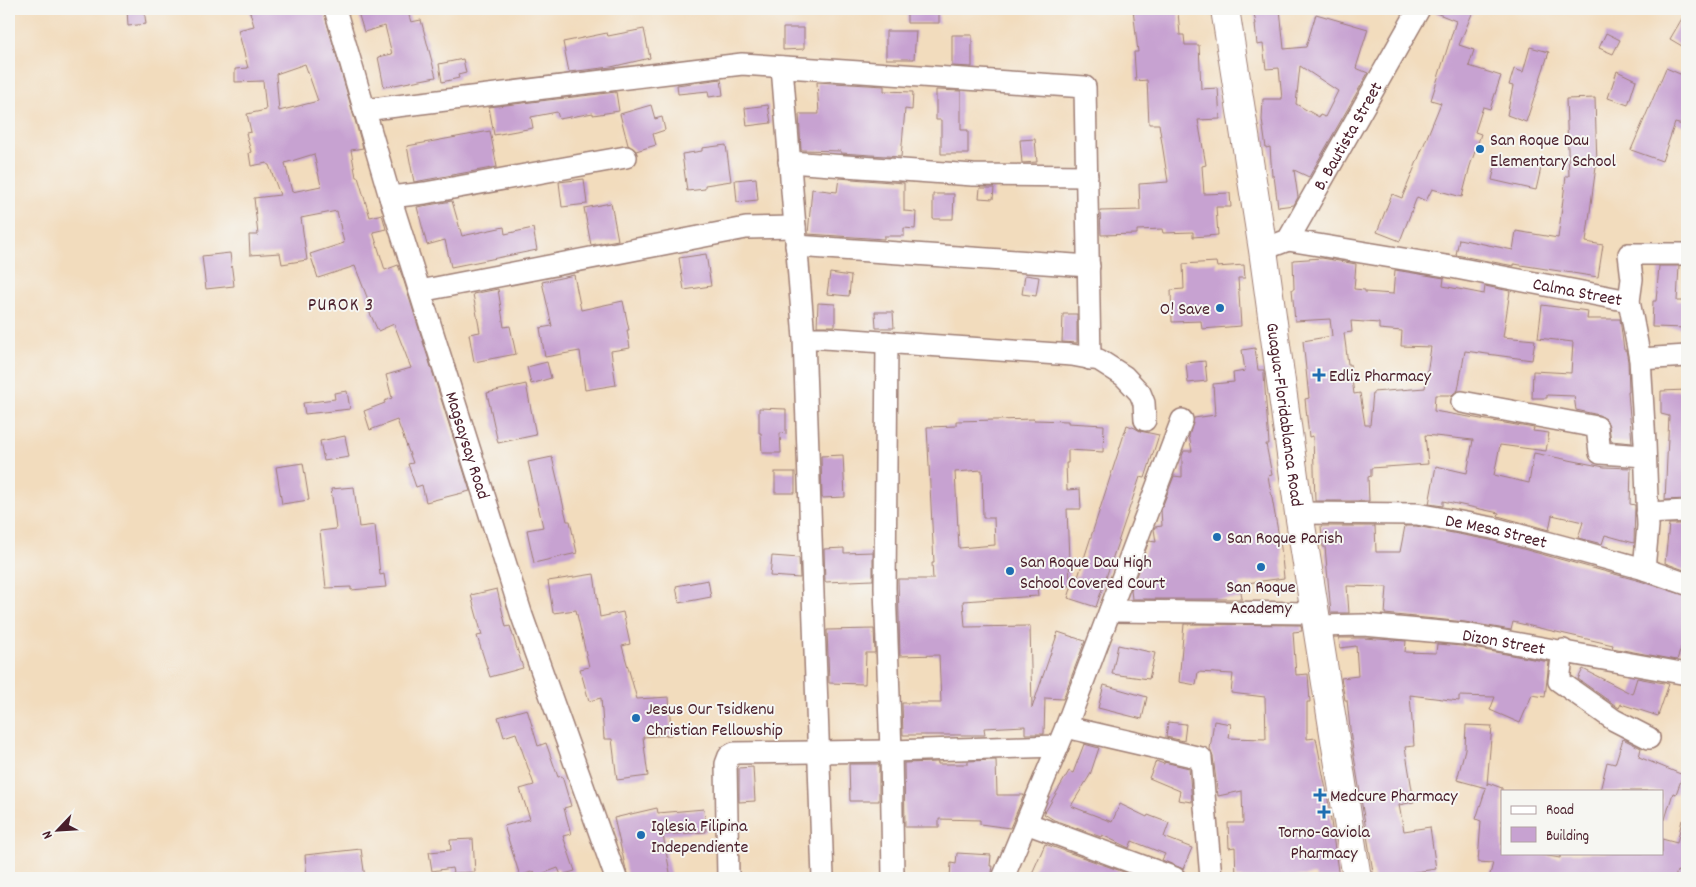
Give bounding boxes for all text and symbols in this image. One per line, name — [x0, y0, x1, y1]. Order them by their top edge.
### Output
street label: B. Bautista Street — [1309, 78, 1390, 196]
place label: San Roque Dau Elementary School — [1490, 129, 1617, 175]
marker: San Roque Dau Elementary School — [1474, 143, 1486, 155]
street label: Calma Street — [1530, 273, 1624, 314]
district label: PUROK 3 — [308, 293, 374, 320]
place label: O! Save — [1160, 298, 1210, 323]
marker: O! Save — [1214, 302, 1226, 314]
street label: Guagua-Floridablanca Road — [1258, 321, 1308, 508]
place label: Edliz Pharmacy — [1329, 365, 1432, 390]
marker: Edliz Pharmacy — [1313, 369, 1325, 381]
street label: Magsaysay Road — [437, 389, 494, 503]
street label: De Mesa Street — [1443, 509, 1550, 557]
place label: San Roque Parish — [1227, 527, 1343, 552]
marker: San Roque Parish — [1211, 531, 1223, 543]
place label: San Roque Dau High School Covered Court — [1020, 551, 1166, 597]
marker: San Roque Academy — [1255, 561, 1267, 573]
marker: San Roque Dau High School Covered Court — [1004, 565, 1016, 577]
place label: San Roque Academy — [1226, 576, 1296, 622]
street label: Dizon Street — [1460, 624, 1547, 663]
place label: Jesus Our Tsidkenu Christian Fellowship — [646, 698, 783, 744]
marker: Jesus Our Tsidkenu Christian Fellowship — [630, 712, 642, 724]
place label: Medcure Pharmacy — [1330, 785, 1458, 810]
marker: Medcure Pharmacy — [1314, 789, 1326, 801]
legend — [1501, 790, 1664, 854]
text: Road — [1546, 800, 1574, 822]
north arrow — [32, 804, 82, 854]
marker: Torno-Gaviola Pharmacy — [1318, 806, 1330, 818]
place label: Iglesia Filipina Independiente — [651, 815, 748, 861]
place label: Torno-Gaviola Pharmacy — [1278, 821, 1370, 867]
text: Building — [1546, 826, 1589, 848]
text: N — [37, 827, 59, 842]
marker: Iglesia Filipina Independiente — [635, 829, 647, 841]

